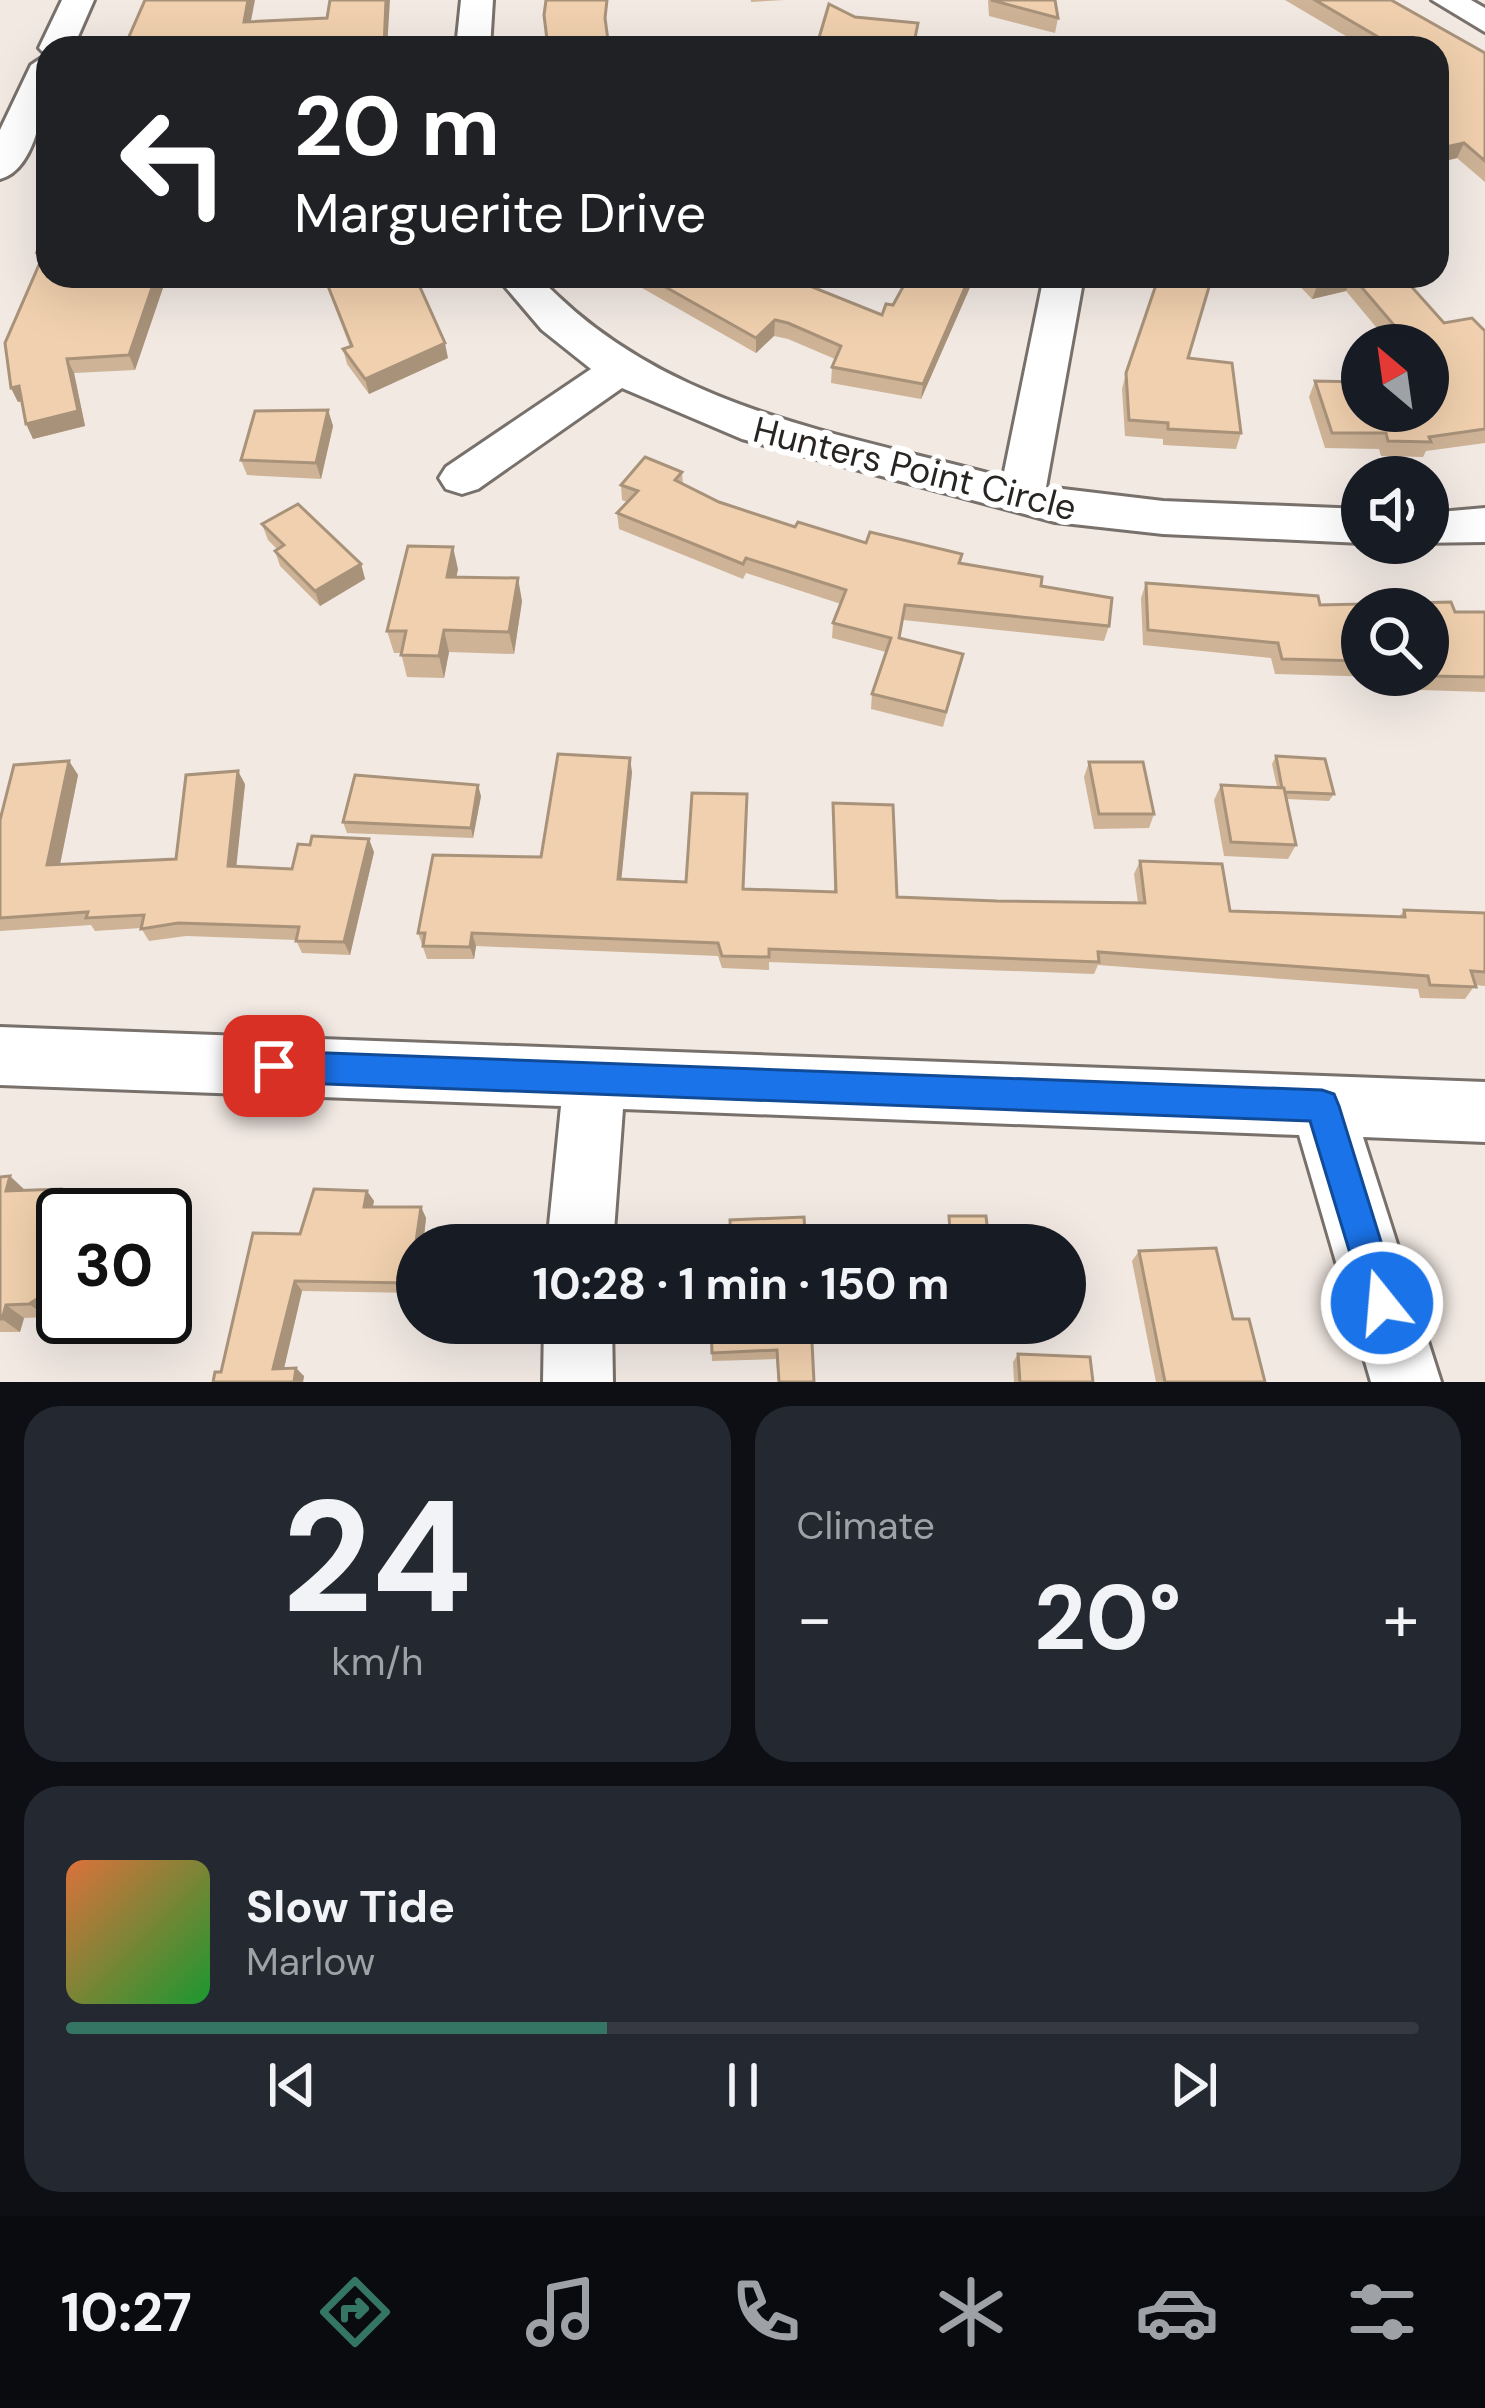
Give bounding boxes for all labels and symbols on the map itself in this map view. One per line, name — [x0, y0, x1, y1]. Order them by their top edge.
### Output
north arrow — [1341, 324, 1449, 432]
street label: Hunters Point Circle — [749, 406, 1081, 531]
pin — [223, 1015, 325, 1117]
speed limit sign: 30 — [36, 1188, 192, 1344]
position arrow — [1319, 1240, 1445, 1366]

